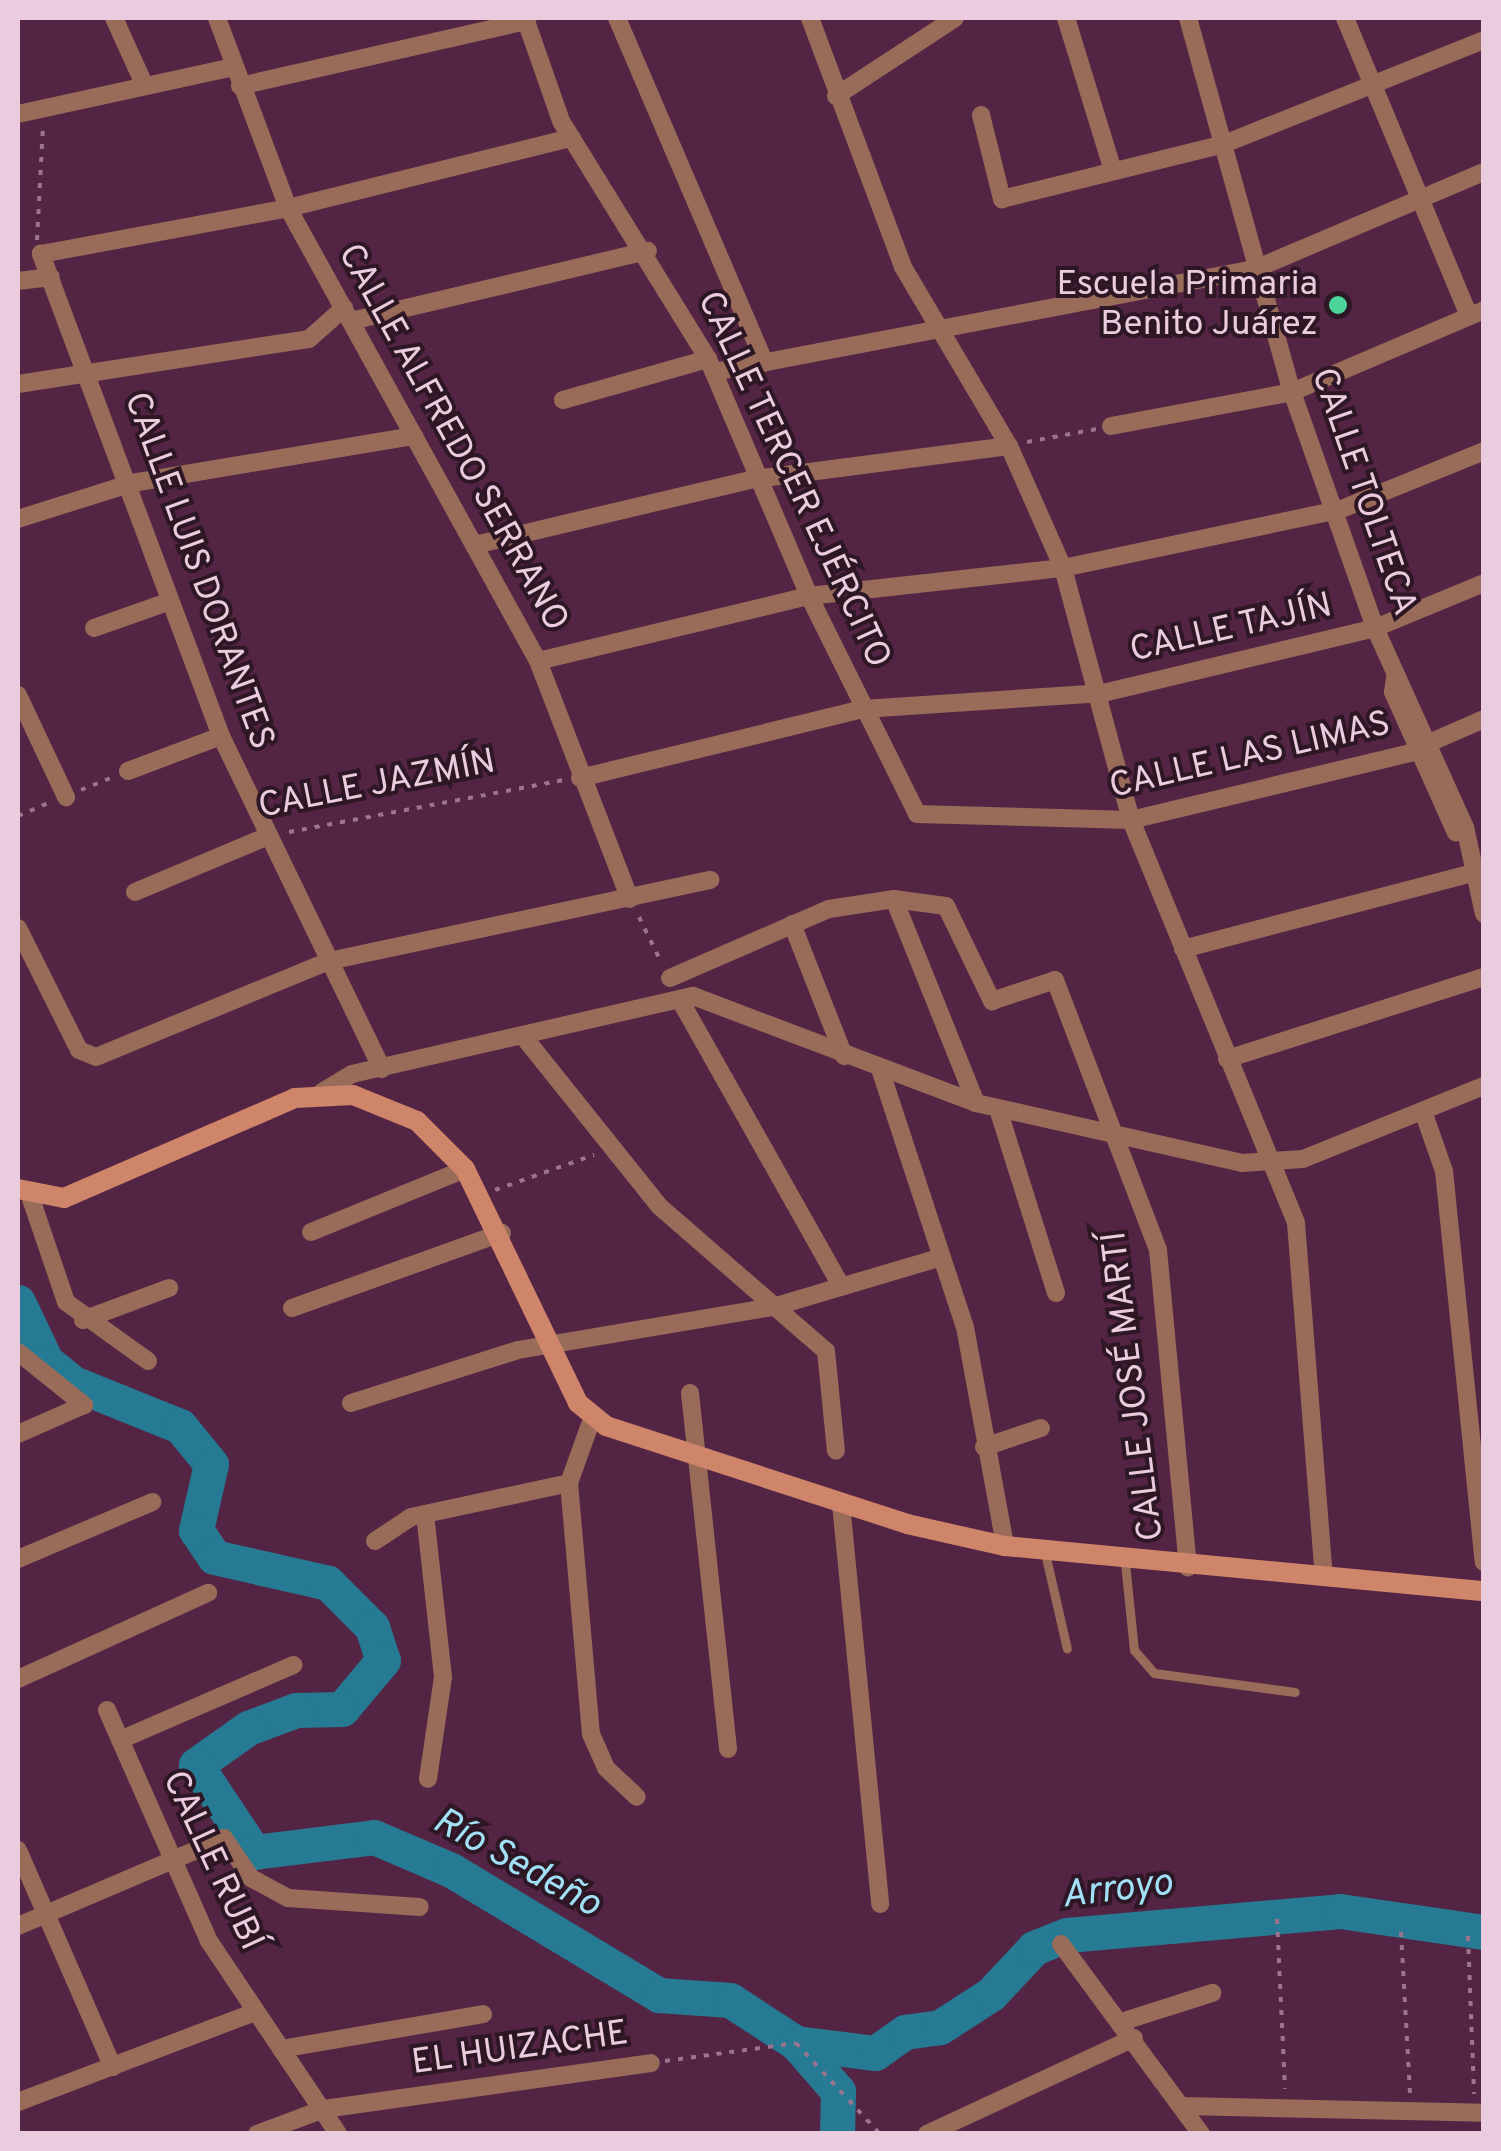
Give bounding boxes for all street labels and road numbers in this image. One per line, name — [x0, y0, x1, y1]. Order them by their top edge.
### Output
street label: CALLE ALFREDO SERRANO — [327, 236, 577, 640]
street label: CALLE TERCER EJÉRCITO — [687, 285, 899, 675]
street label: CALLE TOLTECA — [1301, 362, 1425, 622]
street label: CALLE LUIS DORANTES — [114, 387, 282, 755]
street label: CALLE TAJÍN — [1125, 585, 1337, 673]
street label: CALLE LAS LIMAS — [1106, 703, 1394, 809]
street label: CALLE JAZMÍN — [255, 741, 499, 829]
street label: CALLE JOSÉ MARTÍ — [1094, 1229, 1174, 1543]
street label: CALLE RUBÍ — [152, 1765, 272, 1957]
street label: EL HUIZACHE — [409, 2013, 631, 2085]

